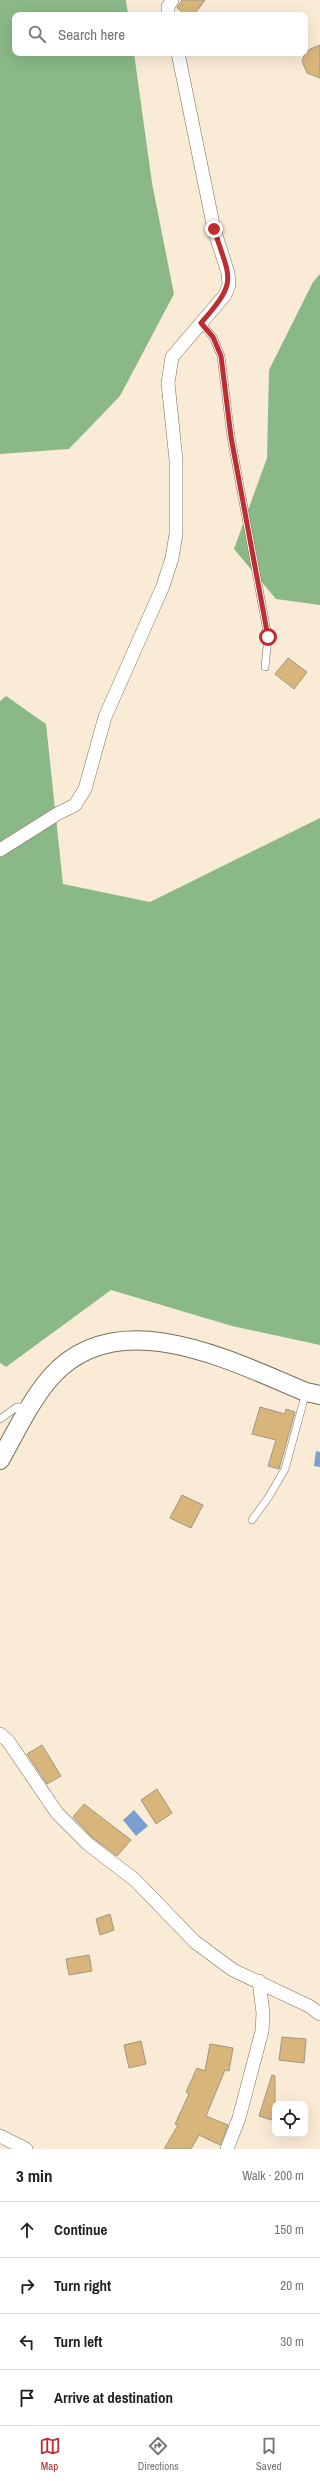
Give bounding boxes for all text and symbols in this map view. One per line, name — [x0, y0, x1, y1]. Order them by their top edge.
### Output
search box — [12, 12, 308, 56]
icon: search — [26, 23, 48, 45]
text: Search here — [58, 24, 125, 45]
route end — [205, 220, 223, 238]
route start — [259, 628, 277, 646]
map controls — [272, 2101, 308, 2137]
button: locate — [272, 2101, 308, 2137]
text: 3 min — [16, 2164, 52, 2187]
text: Walk · 200 m — [242, 2167, 304, 2184]
icon: ahead — [16, 2219, 38, 2241]
text: Continue — [54, 2219, 107, 2240]
text: 150 m — [274, 2221, 304, 2238]
icon: right — [16, 2275, 38, 2297]
text: Turn right — [54, 2275, 111, 2296]
text: 20 m — [280, 2277, 304, 2294]
icon: left — [16, 2331, 38, 2353]
text: Turn left — [54, 2331, 102, 2352]
text: 30 m — [280, 2333, 304, 2350]
icon: arrive — [16, 2387, 38, 2409]
text: Arrive at destination — [54, 2387, 173, 2408]
tab: Map — [39, 2435, 61, 2473]
tab: Directions — [138, 2435, 179, 2473]
tab: Saved — [256, 2435, 281, 2473]

